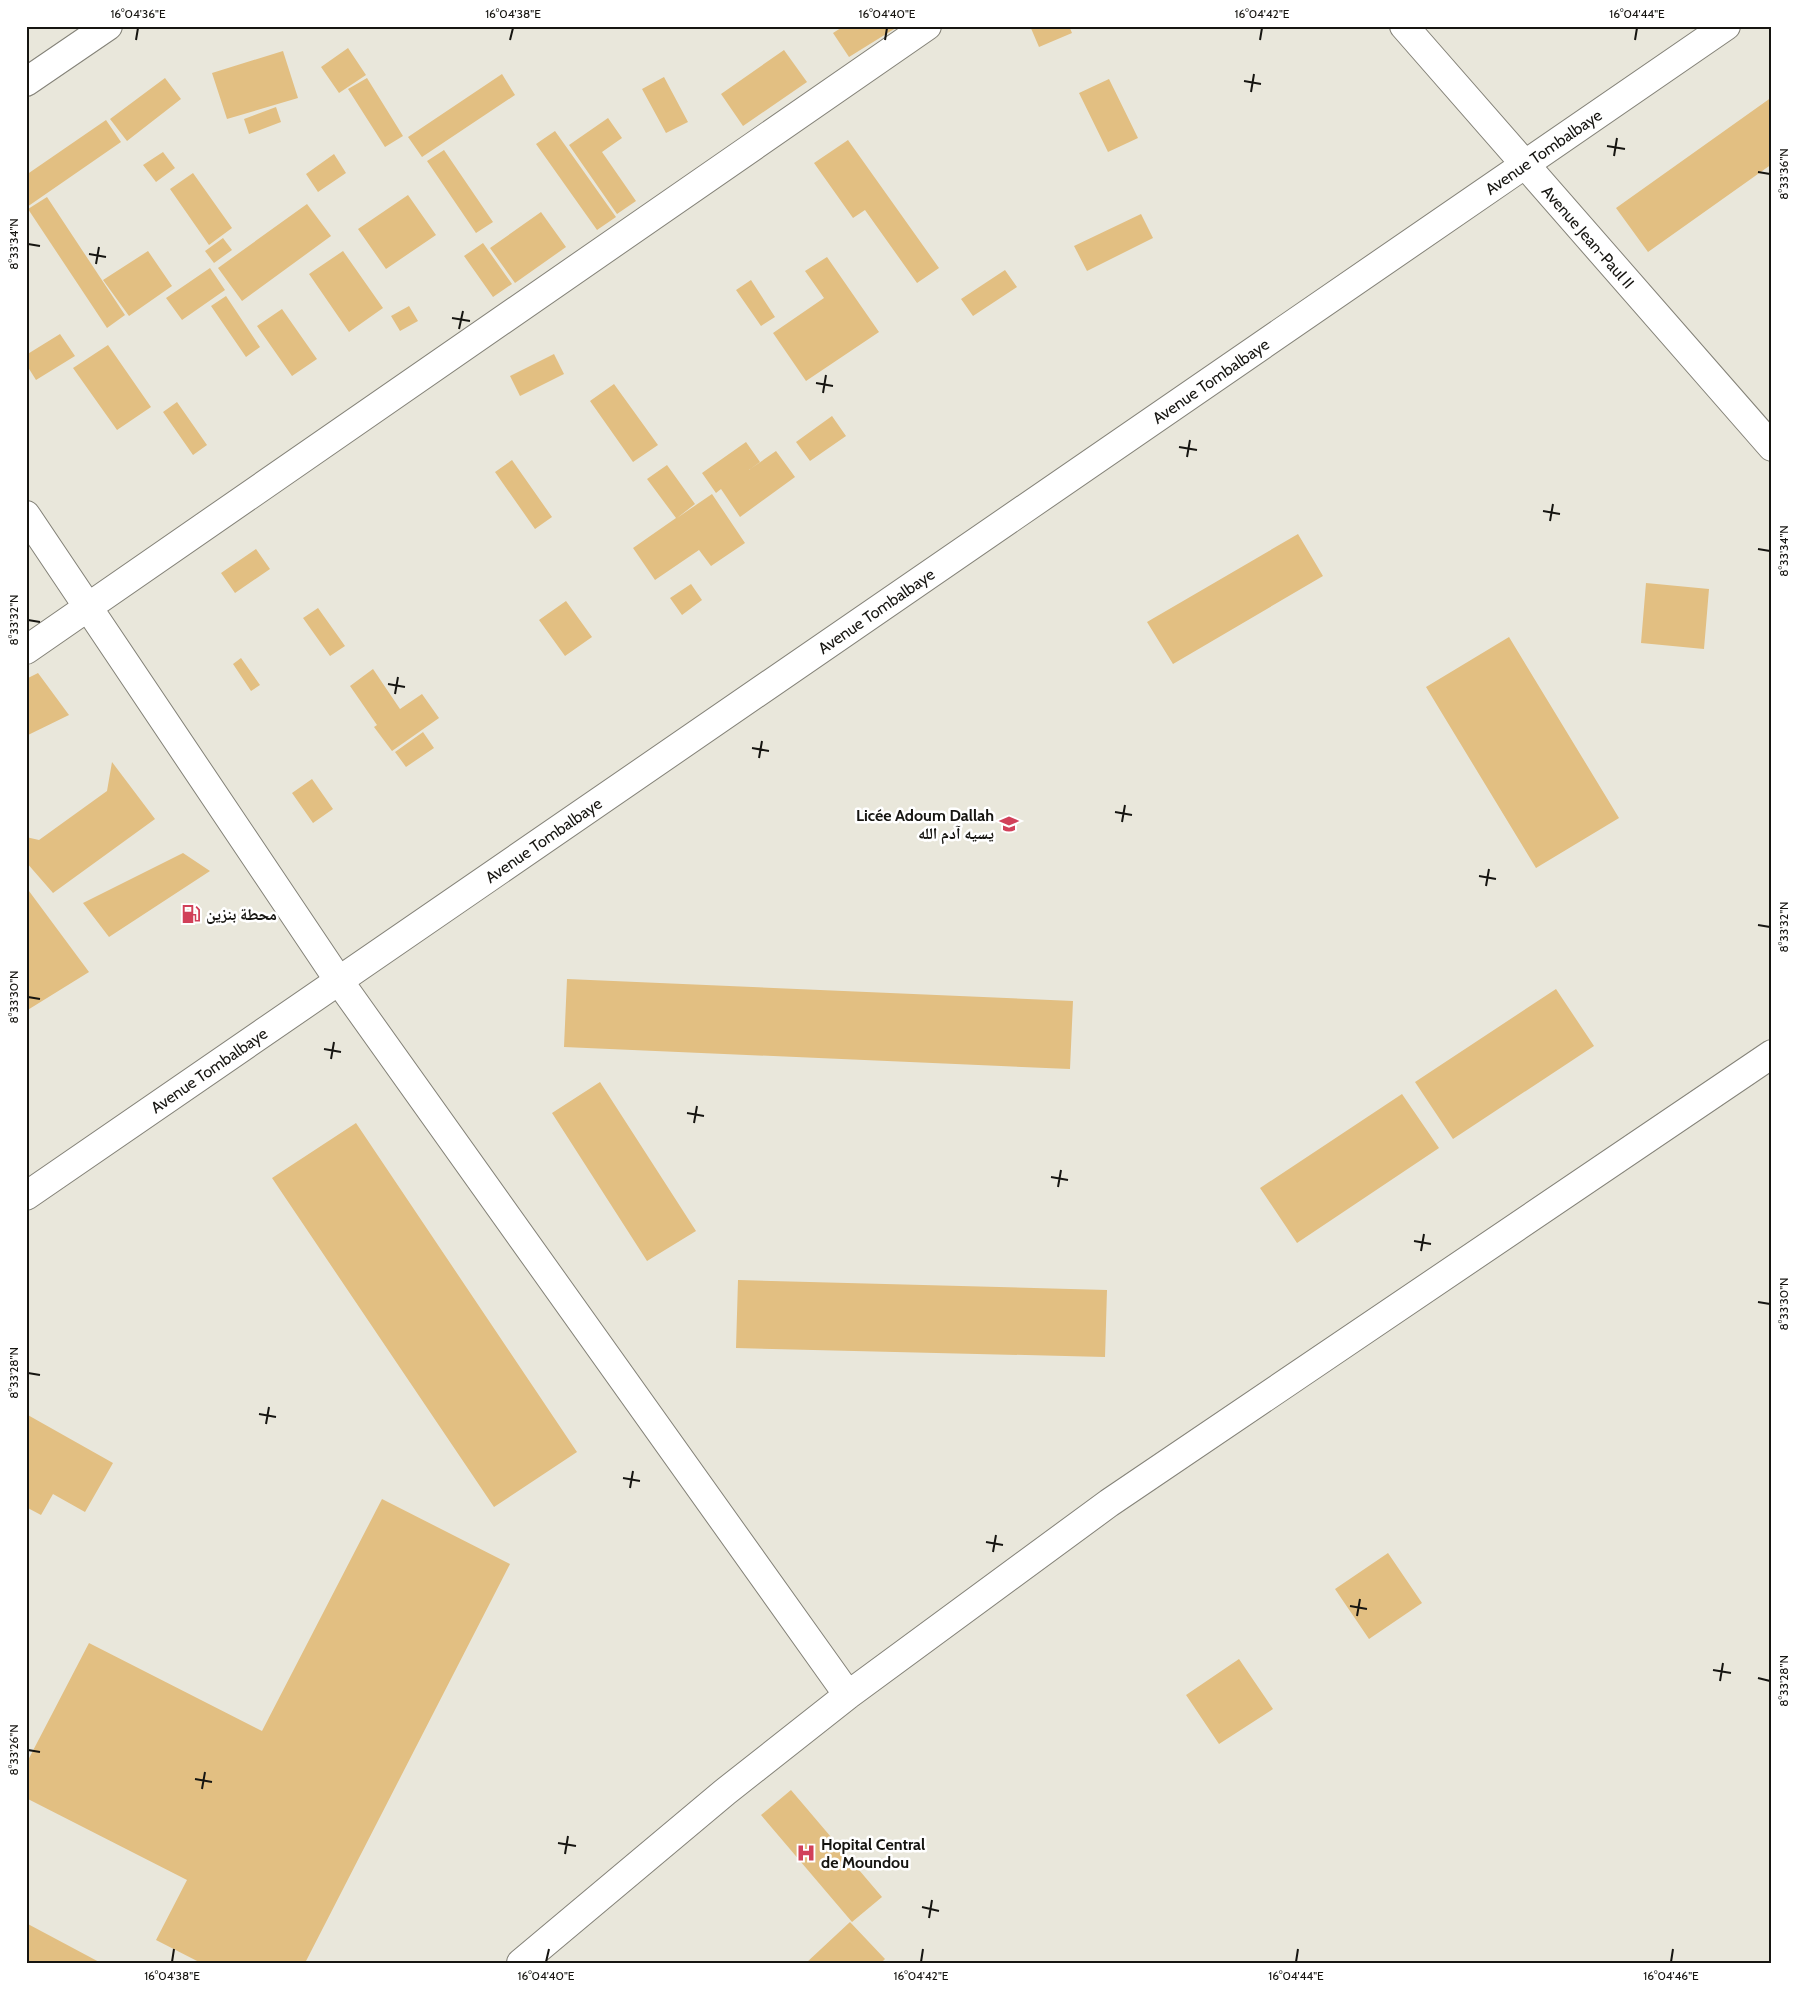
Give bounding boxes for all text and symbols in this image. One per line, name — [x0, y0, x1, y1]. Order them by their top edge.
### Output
text: 16°04'36"E — [110, 6, 166, 21]
text: 16°04'38"E — [485, 6, 541, 21]
text: 16°04'40"E — [859, 6, 916, 21]
text: 16°04'42"E — [1235, 6, 1290, 21]
text: 16°04'44"E — [1609, 6, 1665, 21]
street label: Avenue Tombalbaye — [1481, 105, 1605, 198]
text: 8°33'36"N — [1776, 148, 1791, 200]
street label: Avenue Jean-Paul II — [1538, 181, 1638, 292]
text: 8°33'34"N — [6, 218, 21, 270]
street label: Avenue Tombalbaye — [1149, 334, 1272, 427]
text: 8°33'34"N — [1776, 525, 1791, 577]
street label: Avenue Tombalbaye — [814, 564, 938, 658]
text: 8°33'32"N — [6, 595, 21, 645]
street label: Avenue Tombalbaye — [481, 793, 605, 887]
place label: Licée Adoum Dallah يسيه آدم الله — [856, 806, 994, 845]
school or university icon: Licée Adoum Dallah يسيه آدم الله — [998, 813, 1020, 835]
text: 8°33'32"N — [1776, 902, 1791, 952]
fuel station icon: محطة بنزين — [180, 903, 202, 925]
place label: محطة بنزين — [206, 905, 277, 924]
text: 8°33'30"N — [6, 971, 21, 1024]
street label: Avenue Tombalbaye — [147, 1023, 271, 1117]
text: 8°33'30"N — [1776, 1278, 1791, 1331]
text: 8°33'28"N — [6, 1347, 21, 1399]
text: 8°33'28"N — [1776, 1655, 1791, 1707]
text: 8°33'26"N — [6, 1724, 21, 1776]
place label: Hopital Central de Moundou — [821, 1835, 925, 1872]
hospital icon: Hopital Central de Moundou — [795, 1842, 817, 1864]
text: 16°04'38"E — [144, 1968, 200, 1983]
text: 16°04'40"E — [518, 1968, 575, 1983]
text: 16°04'42"E — [894, 1968, 949, 1983]
text: 16°04'44"E — [1268, 1968, 1324, 1983]
text: 16°04'46"E — [1643, 1968, 1699, 1983]

